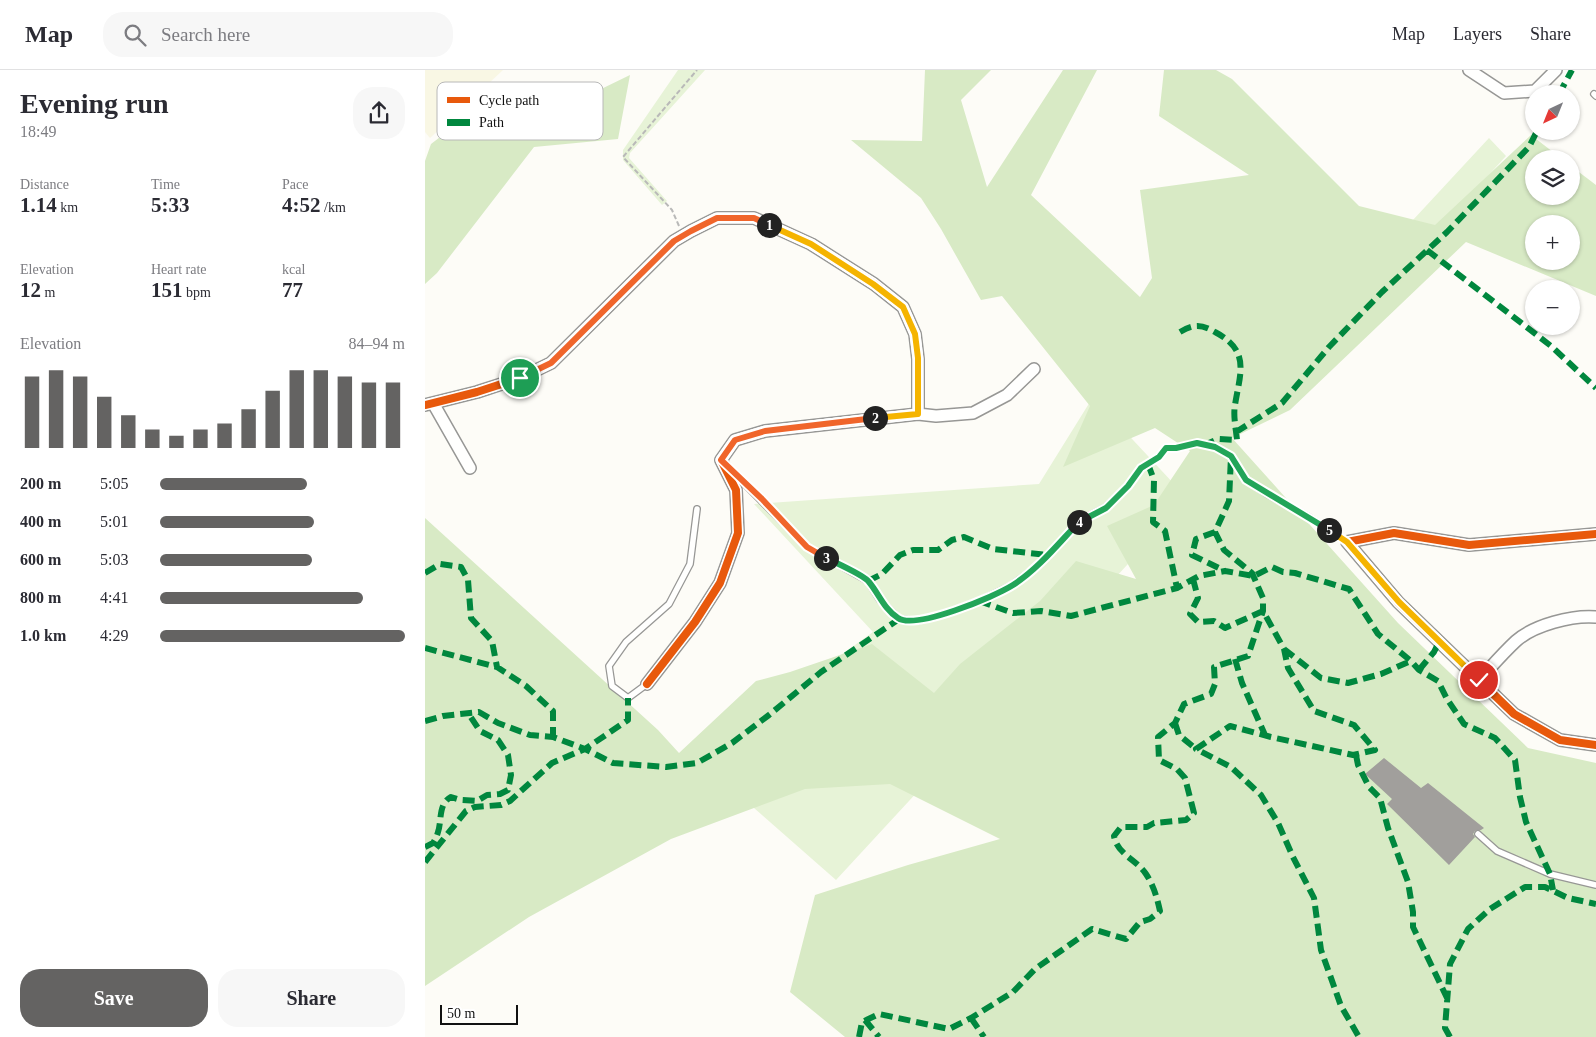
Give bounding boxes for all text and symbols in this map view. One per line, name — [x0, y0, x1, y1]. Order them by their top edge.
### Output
search box — [103, 12, 453, 57]
text: Map — [25, 21, 73, 47]
icon: search — [121, 21, 149, 49]
text: Search here — [161, 24, 250, 45]
text: Map — [1392, 24, 1425, 44]
text: Layers — [1453, 24, 1502, 44]
text: Share — [1530, 24, 1571, 44]
legend — [437, 82, 603, 140]
north arrow — [1525, 85, 1580, 140]
map controls — [1525, 85, 1580, 335]
button: share — [353, 87, 405, 139]
text: Evening run — [20, 88, 169, 119]
text: Cycle path — [479, 93, 539, 108]
text: Path — [479, 115, 504, 130]
text: 18:49 — [20, 123, 56, 140]
button: layers — [1525, 150, 1580, 205]
text: Distance — [20, 177, 69, 192]
text: Time — [151, 177, 180, 192]
text: Pace — [282, 177, 308, 192]
text: 1.14 — [20, 193, 57, 217]
text: 5:33 — [151, 193, 190, 217]
text: 4:52 — [282, 193, 321, 217]
text: km — [57, 200, 78, 215]
text: /km — [321, 200, 346, 215]
pin: 1 — [757, 212, 781, 238]
button: + — [1525, 215, 1580, 270]
text: 1 — [766, 218, 773, 233]
text: Elevation — [20, 262, 74, 277]
text: Heart rate — [151, 262, 207, 277]
text: kcal — [282, 262, 305, 277]
text: 12 — [20, 278, 41, 302]
text: 151 — [151, 278, 183, 302]
text: 77 — [282, 278, 303, 302]
button: − — [1525, 280, 1580, 335]
text: m — [41, 285, 55, 300]
text: bpm — [183, 285, 211, 300]
text: Elevation — [20, 335, 81, 352]
text: 84–94 m — [349, 335, 405, 352]
pin — [499, 357, 541, 399]
icon: arrive — [506, 364, 534, 392]
pin: 2 — [863, 406, 887, 430]
text: 2 — [872, 411, 879, 426]
text: 200 m — [20, 475, 61, 492]
text: 5:05 — [100, 475, 128, 492]
pin: 4 — [1067, 510, 1091, 534]
text: 400 m — [20, 513, 61, 530]
text: 5:01 — [100, 513, 128, 530]
text: 4 — [1076, 515, 1083, 530]
pin: 5 — [1317, 518, 1341, 542]
text: 5 — [1326, 523, 1333, 538]
pin: 3 — [813, 546, 839, 570]
text: 600 m — [20, 551, 61, 568]
text: 5:03 — [100, 551, 128, 568]
text: 3 — [823, 551, 830, 566]
text: 800 m — [20, 589, 61, 606]
text: 4:41 — [100, 589, 128, 606]
text: 1.0 km — [20, 627, 66, 644]
text: 4:29 — [100, 627, 128, 644]
pin — [1458, 659, 1500, 701]
icon: check — [1465, 666, 1493, 694]
button: Save — [20, 969, 208, 1027]
button: Share — [218, 969, 405, 1027]
scale bar — [440, 1002, 517, 1025]
text: 50 m — [447, 1006, 475, 1021]

